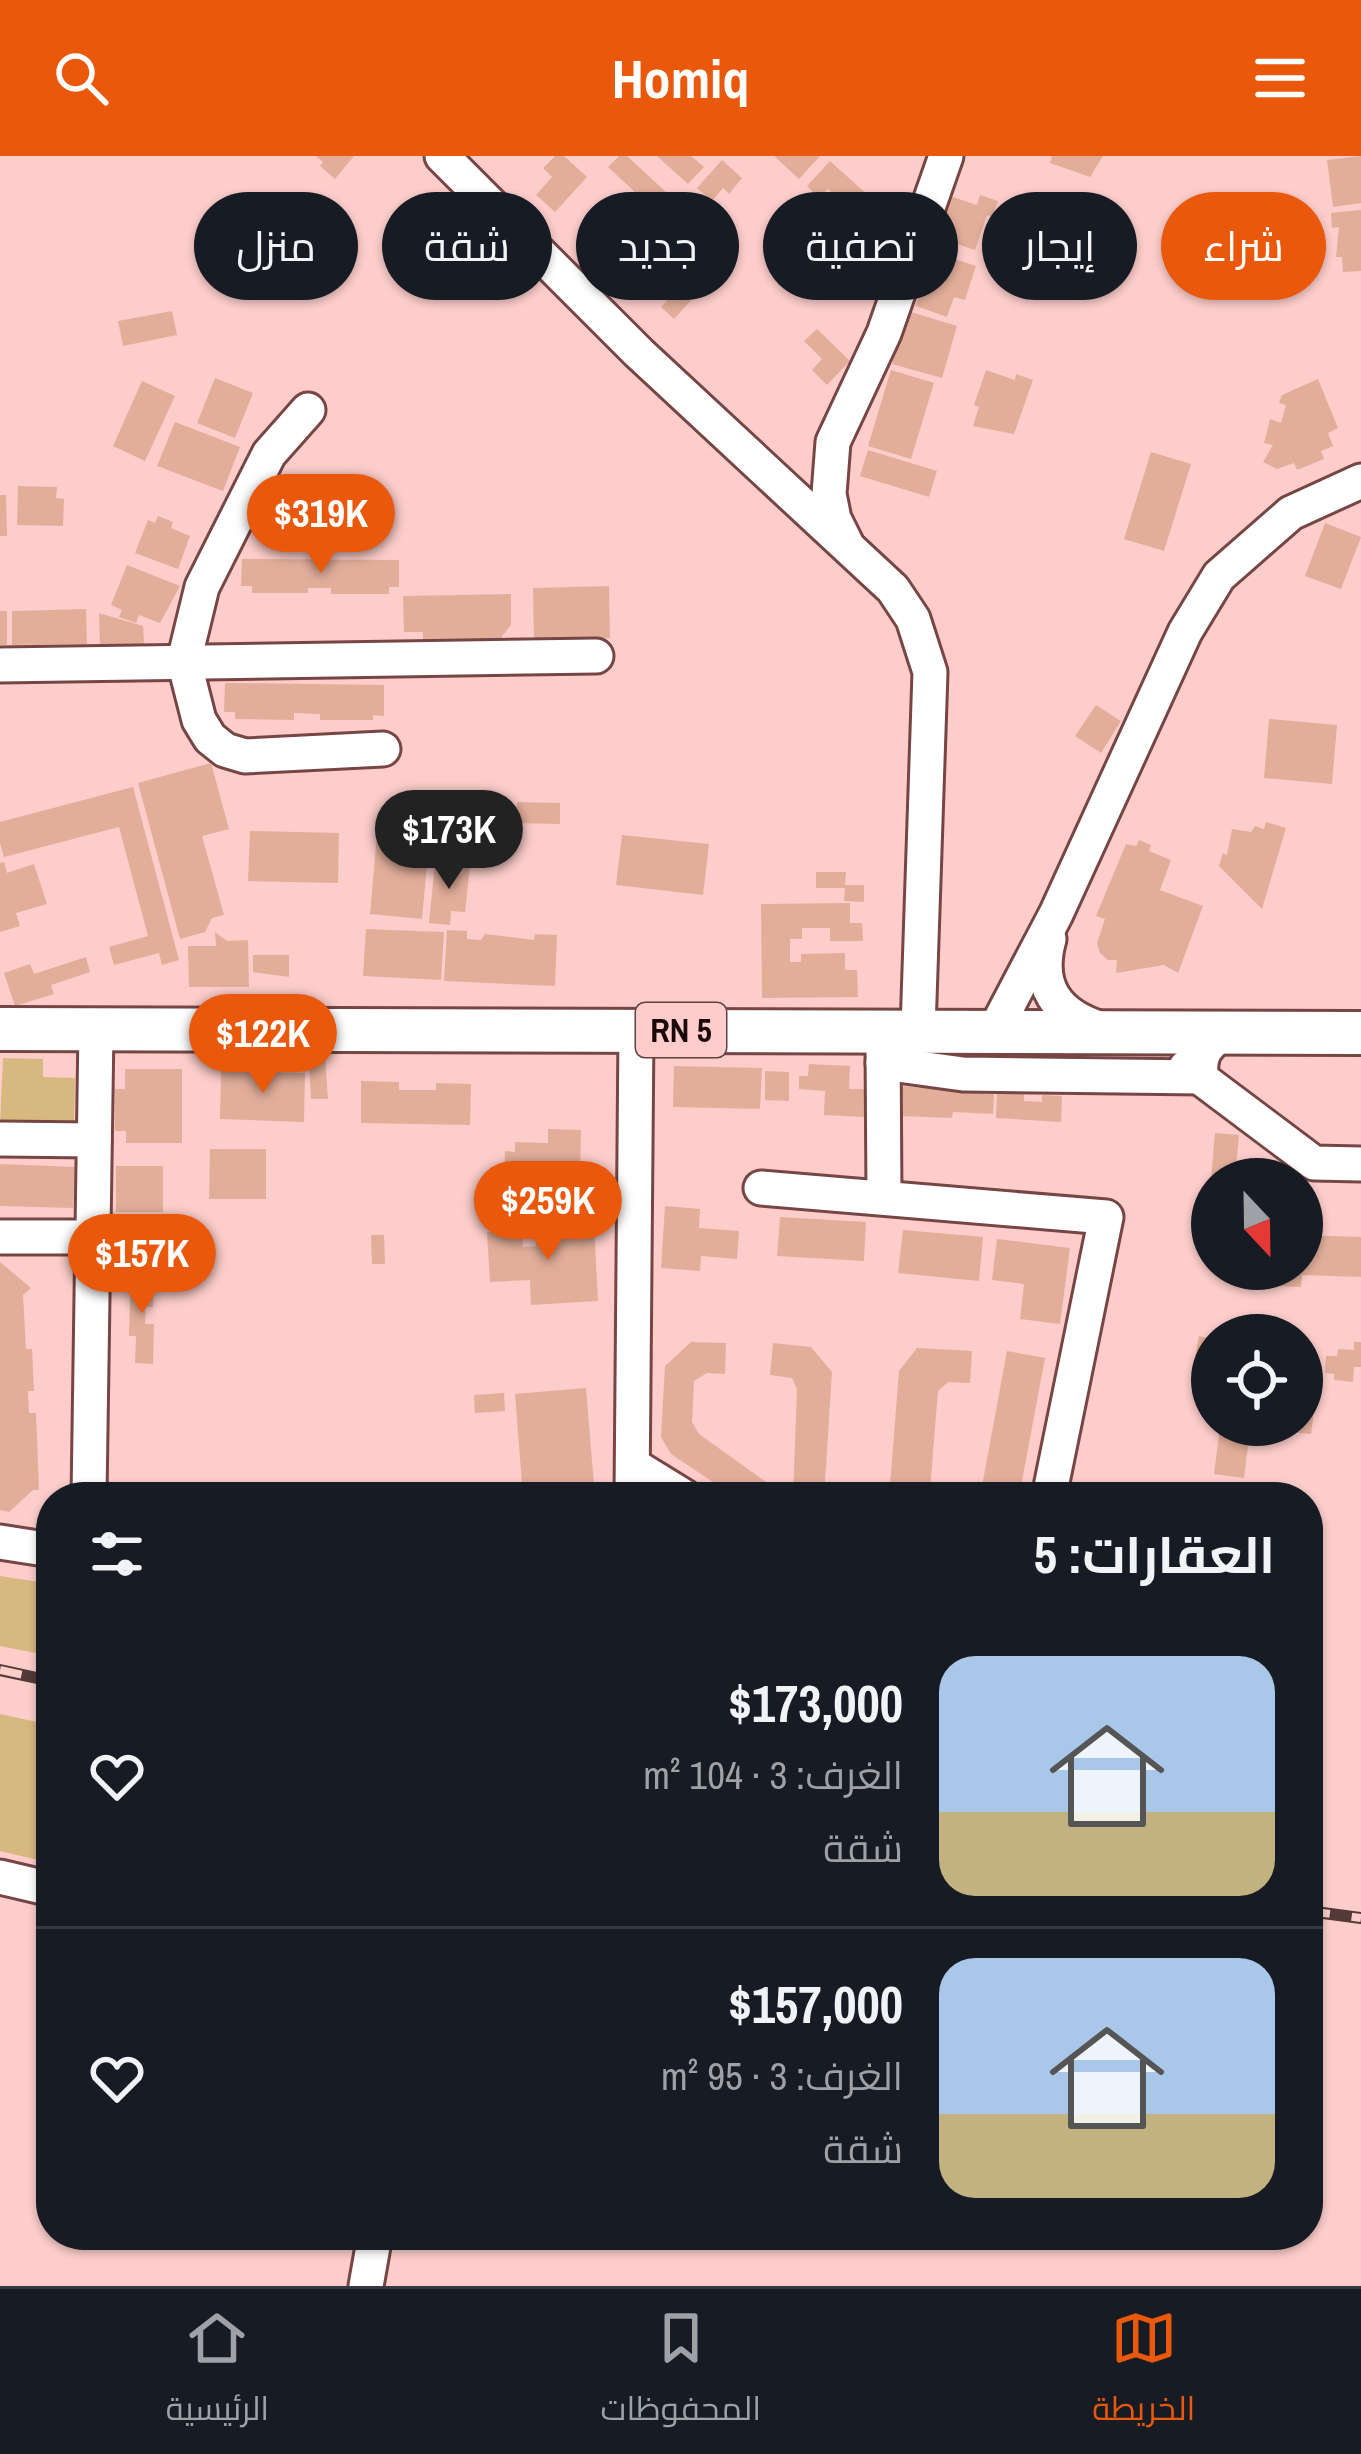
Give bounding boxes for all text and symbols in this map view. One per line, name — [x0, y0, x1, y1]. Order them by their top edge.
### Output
text: Homiq — [612, 42, 749, 115]
icon: search — [48, 45, 114, 111]
icon: menu — [1247, 45, 1313, 111]
chip: منزل — [194, 192, 358, 300]
chip: شقة — [382, 192, 552, 300]
chip: جديد — [576, 192, 739, 300]
chip: تصفية — [763, 192, 958, 300]
chip: إيجار — [982, 192, 1137, 300]
chip: شراء — [1161, 192, 1326, 300]
pin: $319K — [237, 474, 405, 576]
text: $319K — [274, 487, 368, 539]
pin: $173K — [365, 790, 533, 892]
text: $173K — [402, 803, 496, 855]
pin: $122K — [179, 994, 347, 1096]
road number: RN 5 — [636, 1003, 726, 1057]
text: $122K — [216, 1007, 310, 1059]
north arrow — [1191, 1158, 1323, 1290]
map controls — [1191, 1158, 1323, 1446]
pin: $259K — [464, 1161, 632, 1263]
text: $259K — [501, 1174, 595, 1226]
pin: $157K — [58, 1214, 226, 1316]
text: $157K — [95, 1227, 189, 1279]
button: locate — [1191, 1314, 1323, 1446]
text: العقارات: 5 — [1034, 1520, 1275, 1589]
icon: filters — [84, 1521, 150, 1587]
text: $173,000 — [729, 1669, 903, 1738]
icon: home — [1035, 1704, 1179, 1848]
icon: heart — [84, 1743, 150, 1809]
text: الغرف: 3 · 104 m² — [643, 1749, 903, 1801]
text: شقة — [823, 1822, 903, 1874]
text: $157,000 — [729, 1970, 903, 2039]
icon: home — [1035, 2006, 1179, 2150]
icon: heart — [84, 2045, 150, 2111]
text: الغرف: 3 · 95 m² — [661, 2050, 903, 2102]
text: شقة — [823, 2123, 903, 2175]
tab: الرئيسية — [166, 2305, 269, 2439]
tab: المحفوظات — [600, 2305, 761, 2439]
tab: الخريطة — [1092, 2305, 1195, 2439]

